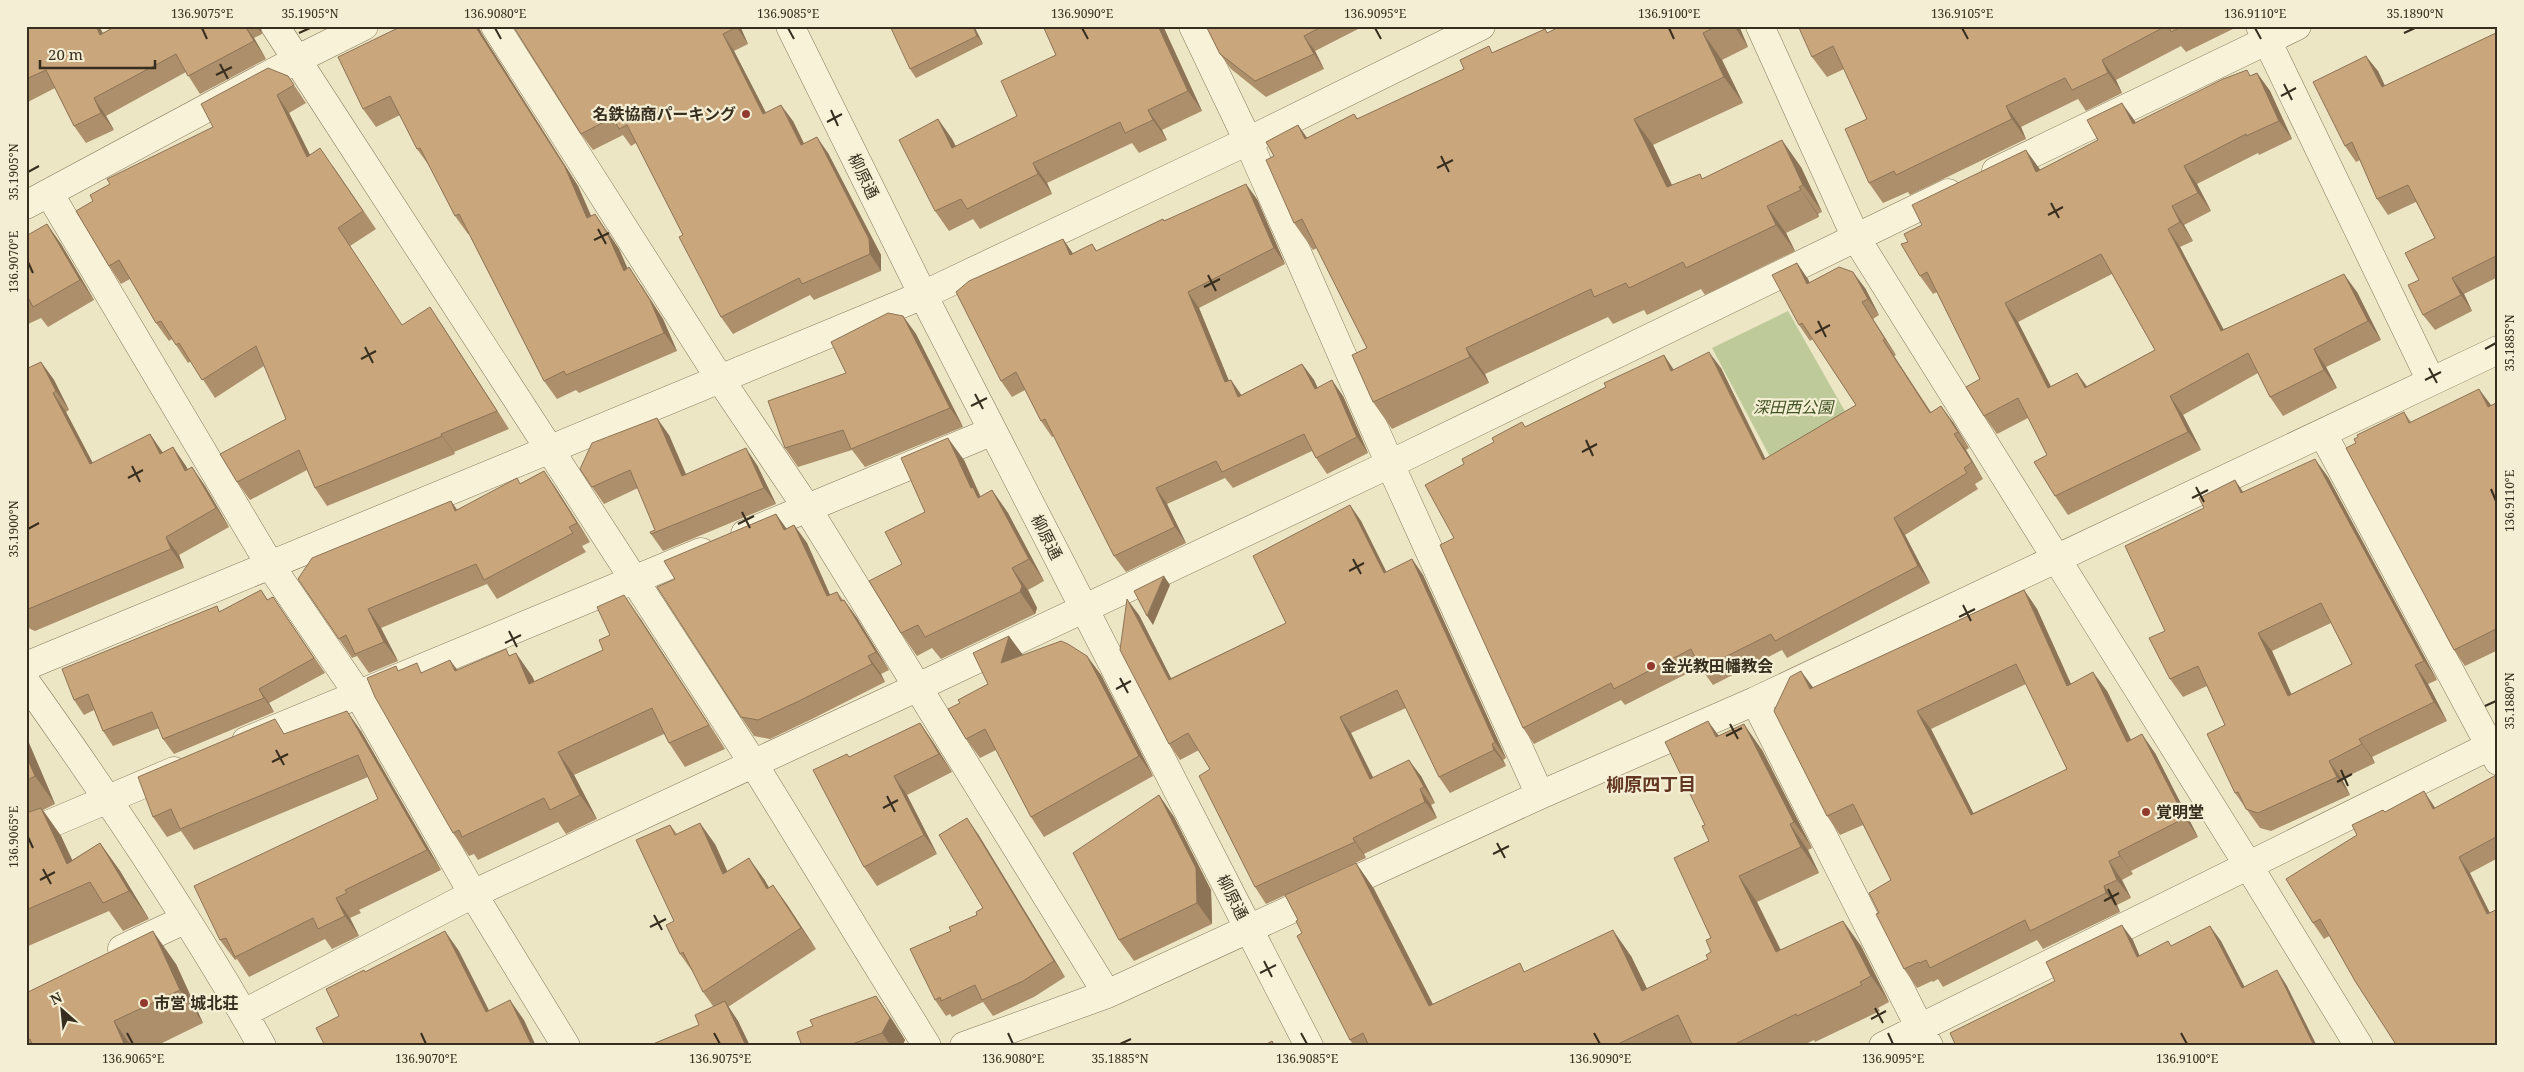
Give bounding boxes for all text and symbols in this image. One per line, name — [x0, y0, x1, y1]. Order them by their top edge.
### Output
text: 136.9075°E — [171, 5, 233, 22]
text: 35.1905°N — [281, 5, 339, 22]
text: 136.9080°E — [464, 5, 526, 22]
text: 136.9085°E — [757, 5, 819, 22]
text: 136.9090°E — [1051, 5, 1113, 22]
text: 136.9095°E — [1344, 5, 1406, 22]
text: 136.9100°E — [1638, 5, 1700, 22]
text: 136.9105°E — [1931, 5, 1993, 22]
text: 136.9110°E — [2224, 5, 2286, 22]
text: 35.1890°N — [2386, 5, 2444, 22]
scale bar — [40, 38, 155, 70]
text: 20 m — [48, 44, 83, 64]
place label: 名鉄協商パーキング — [592, 103, 736, 125]
marker: 名鉄協商パーキング — [740, 108, 752, 120]
text: 35.1905°N — [5, 143, 22, 201]
street label: 柳原通 — [844, 150, 884, 202]
text: 136.9070°E — [5, 231, 22, 293]
text: 35.1885°N — [2501, 314, 2518, 372]
park label: 深田西公園 — [1753, 396, 1835, 418]
text: 136.9110°E — [2501, 470, 2518, 532]
text: 35.1900°N — [5, 500, 22, 558]
street label: 柳原通 — [1026, 511, 1068, 563]
place label: 金光教田幡教会 — [1661, 655, 1773, 677]
marker: 金光教田幡教会 — [1645, 660, 1657, 672]
text: 35.1880°N — [2501, 672, 2518, 730]
district label: 柳原四丁目 — [1606, 772, 1696, 796]
place label: 覚明堂 — [2156, 801, 2204, 823]
text: 136.9065°E — [5, 806, 22, 868]
marker: 覚明堂 — [2140, 806, 2152, 818]
street label: 柳原通 — [1212, 871, 1254, 923]
north arrow — [38, 984, 88, 1034]
text: N — [47, 987, 65, 1009]
place label: 市営 城北荘 — [154, 992, 238, 1014]
marker: 市営 城北荘 — [138, 997, 150, 1009]
text: 136.9065°E — [102, 1050, 164, 1067]
text: 136.9070°E — [395, 1050, 457, 1067]
text: 136.9075°E — [689, 1050, 751, 1067]
text: 136.9080°E — [982, 1050, 1044, 1067]
text: 35.1885°N — [1091, 1050, 1149, 1067]
text: 136.9085°E — [1276, 1050, 1338, 1067]
text: 136.9090°E — [1569, 1050, 1631, 1067]
text: 136.9095°E — [1862, 1050, 1924, 1067]
text: 136.9100°E — [2156, 1050, 2218, 1067]

